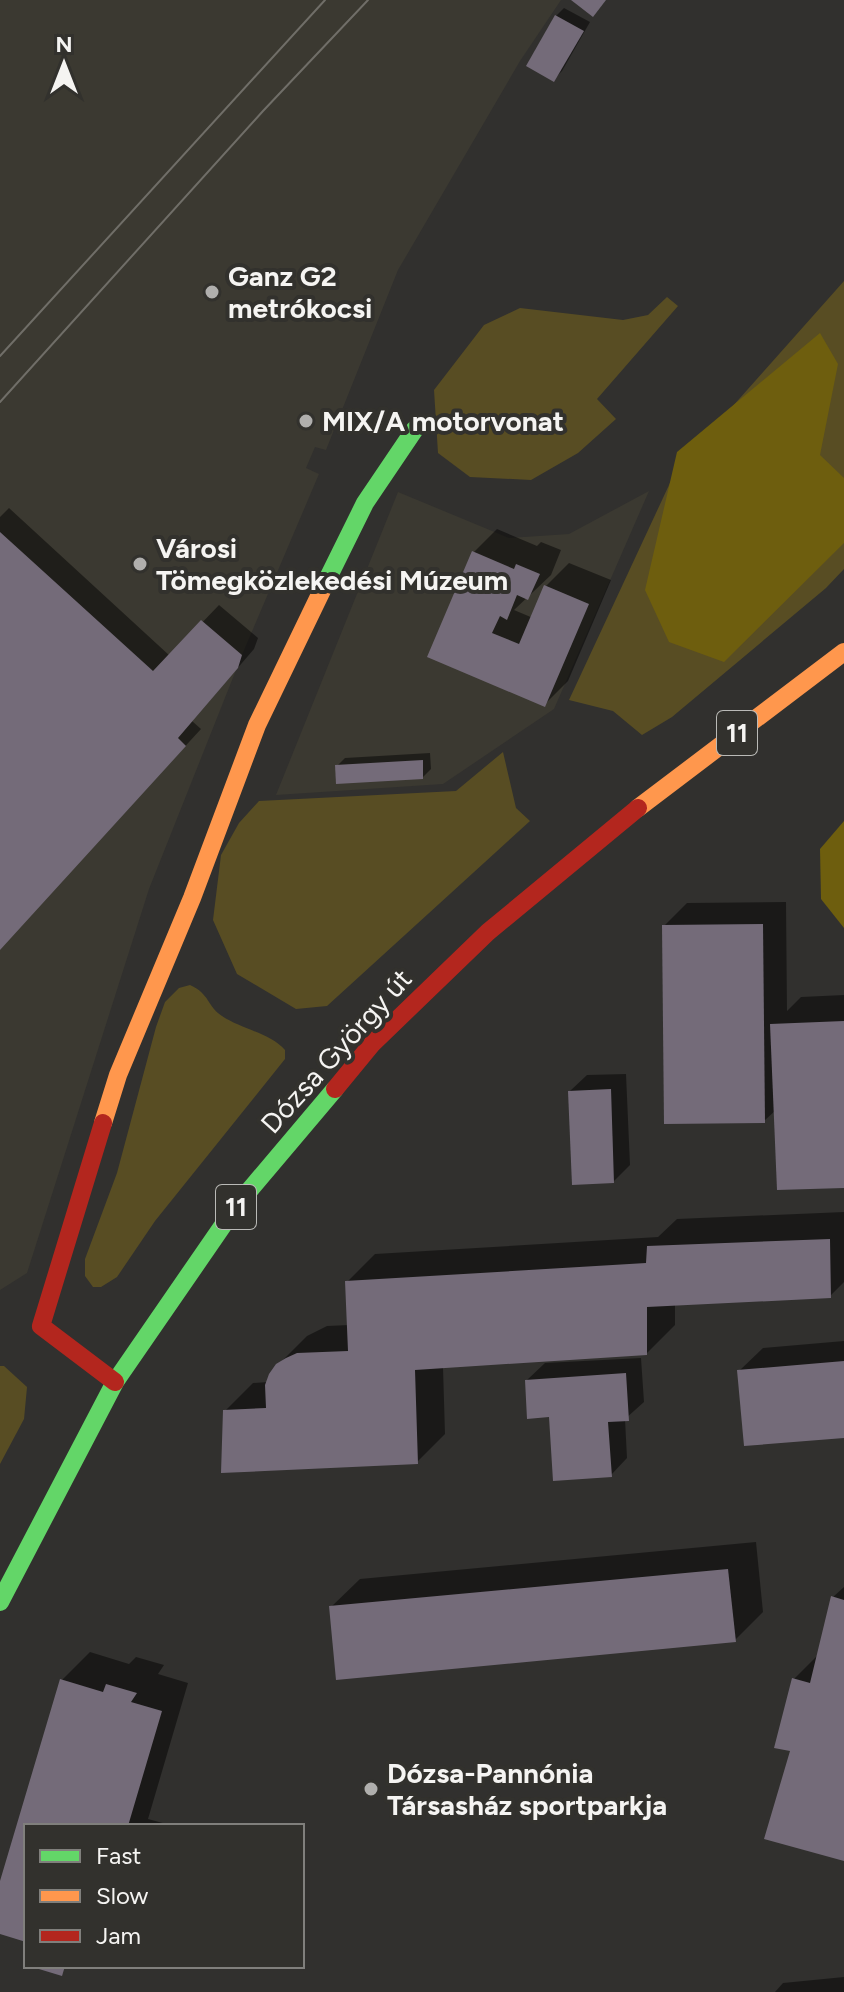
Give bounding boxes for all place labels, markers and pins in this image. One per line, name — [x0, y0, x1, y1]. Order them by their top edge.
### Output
place label: Ganz G2 metrókocsi — [228, 259, 372, 325]
marker: Ganz G2 metrókocsi — [203, 283, 221, 301]
place label: MIX/A motorvonat — [322, 404, 564, 438]
marker: MIX/A motorvonat — [297, 412, 315, 430]
place label: Városi Tömegközlekedési Múzeum — [156, 531, 508, 597]
marker: Városi Tömegközlekedési Múzeum — [131, 555, 149, 573]
place label: Dózsa-Pannónia Társasház sportparkja — [387, 1756, 667, 1822]
marker: Dózsa-Pannónia Társasház sportparkja — [362, 1780, 380, 1798]

